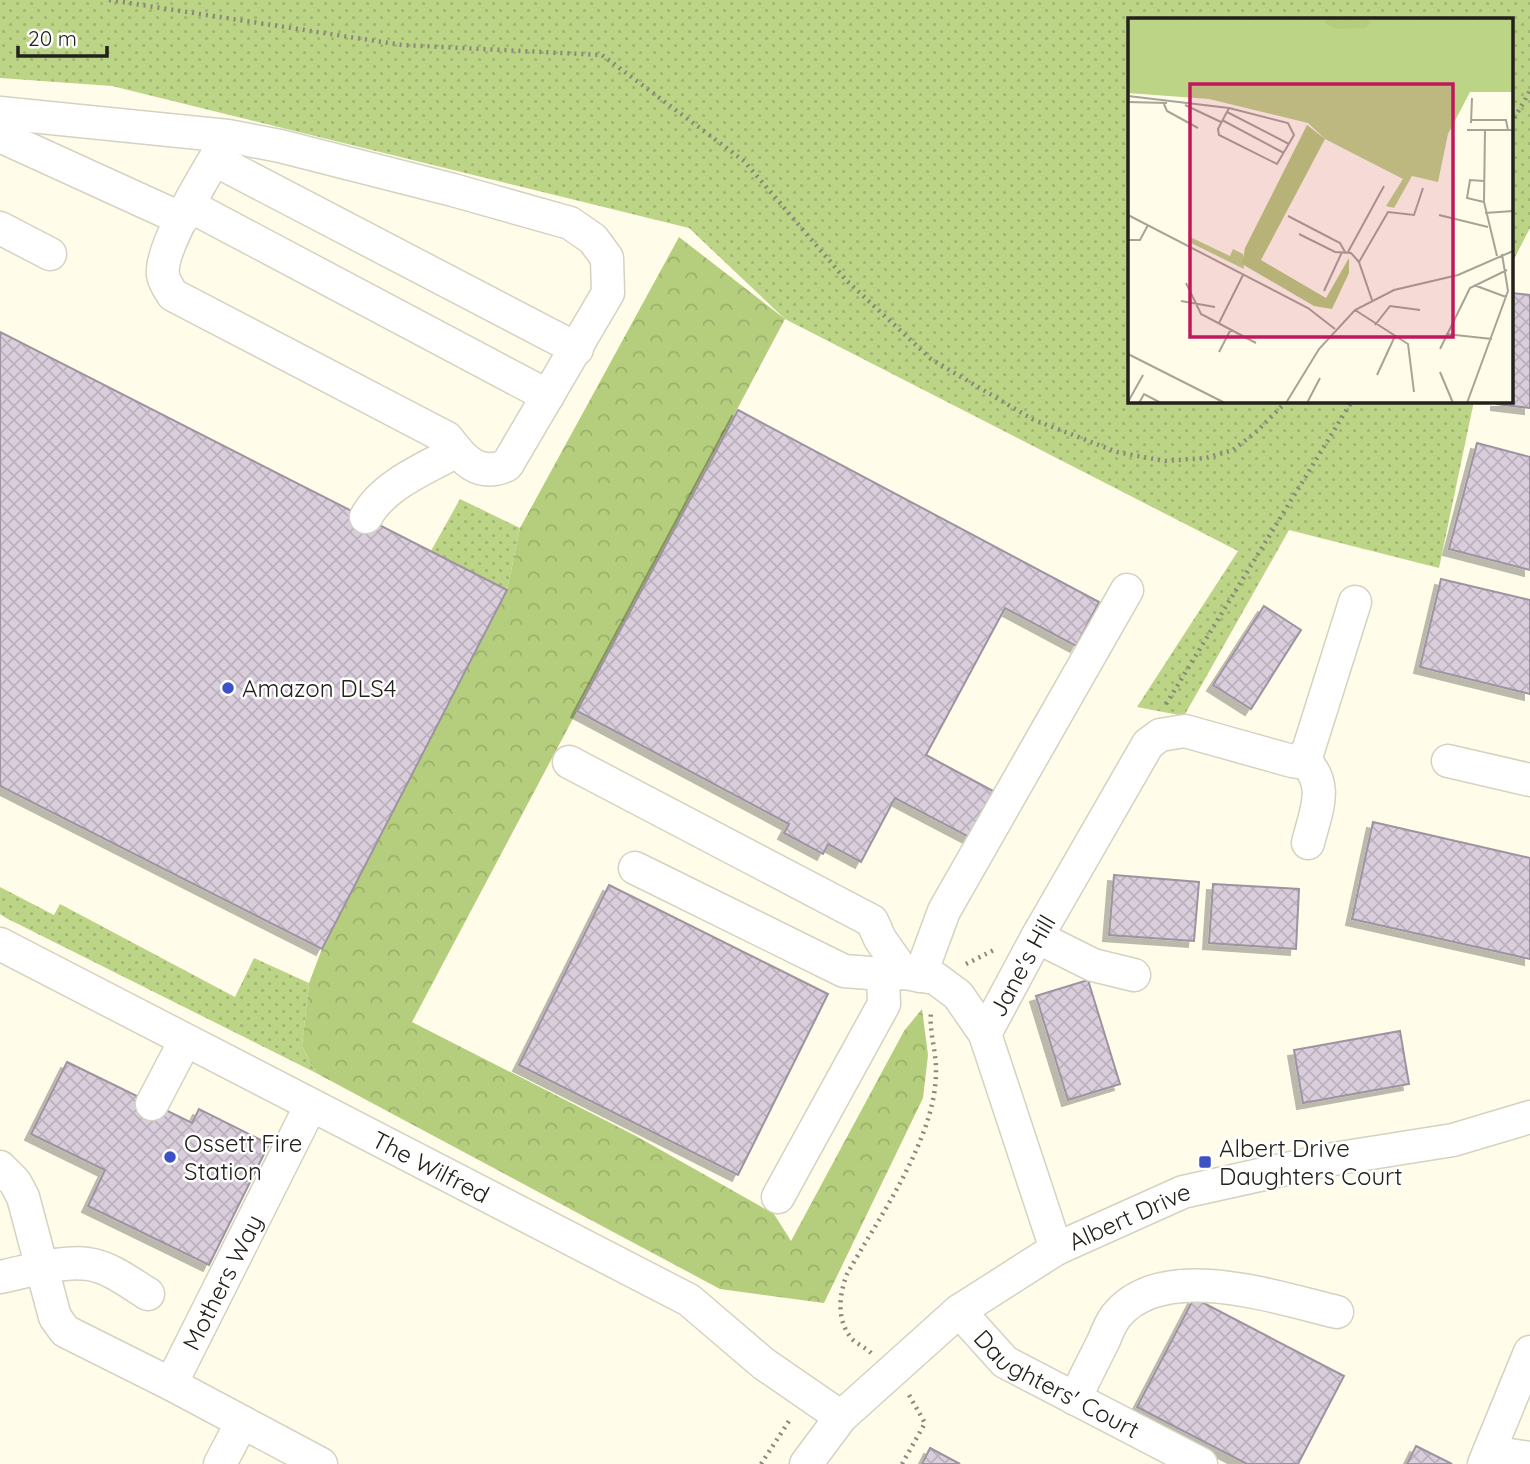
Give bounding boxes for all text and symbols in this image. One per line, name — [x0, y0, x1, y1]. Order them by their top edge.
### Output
scale bar — [18, 14, 107, 58]
inset map — [1128, 18, 1512, 402]
text: 20 m — [28, 25, 77, 51]
place label: Amazon DLS4 — [242, 673, 396, 703]
marker: Amazon DLS4 — [220, 680, 236, 696]
street label: Jane's Hill — [982, 909, 1062, 1022]
street label: The Wilfred — [367, 1124, 494, 1209]
place label: Ossett Fire Station — [184, 1128, 302, 1186]
place label: Albert Drive Daughters Court — [1219, 1133, 1402, 1191]
marker: Ossett Fire Station — [162, 1149, 178, 1165]
marker: Albert Drive Daughters Court — [1197, 1154, 1213, 1170]
street label: Albert Drive — [1064, 1176, 1193, 1256]
street label: Mothers Way — [176, 1209, 269, 1355]
street label: Daughters' Court — [968, 1323, 1144, 1444]

